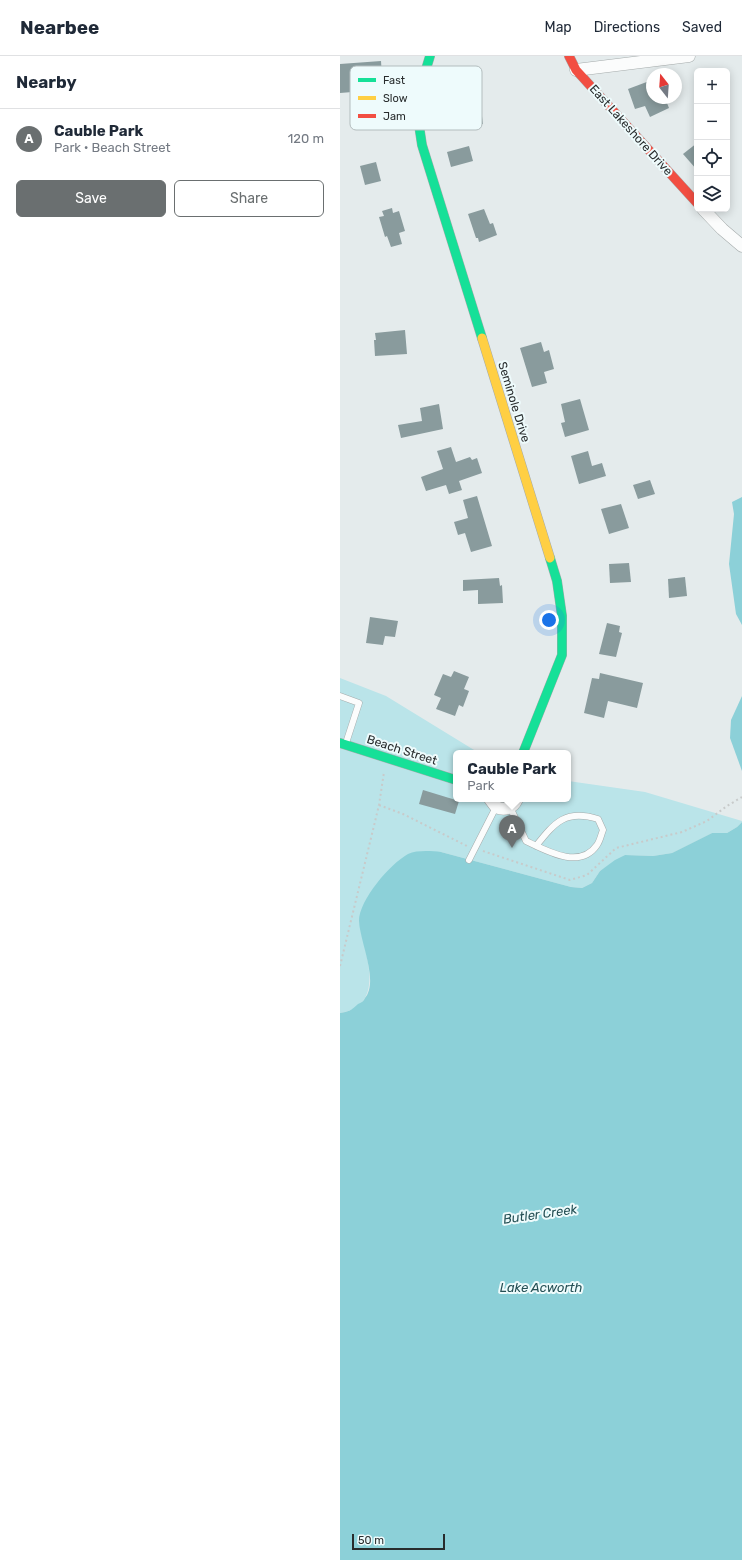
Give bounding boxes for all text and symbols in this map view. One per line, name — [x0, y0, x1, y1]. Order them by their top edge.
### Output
text: Nearbee — [20, 16, 99, 39]
text: Map — [545, 19, 572, 36]
text: Directions — [594, 19, 660, 36]
text: Saved — [682, 19, 722, 36]
legend — [350, 66, 482, 130]
north arrow — [646, 68, 682, 104]
map controls — [694, 68, 730, 212]
button: + — [694, 68, 730, 104]
text: Nearby — [16, 72, 77, 92]
text: Fast — [383, 74, 406, 87]
street label: East Lakeshore Drive — [587, 82, 676, 178]
text: Slow — [383, 92, 408, 105]
button: − — [694, 104, 730, 140]
text: Jam — [383, 110, 406, 123]
text: Cauble Park — [54, 122, 143, 140]
text: A — [24, 131, 34, 146]
text: 120 m — [288, 131, 324, 146]
text: Park · Beach Street — [54, 140, 171, 155]
button: locate — [694, 140, 730, 176]
button: layers — [694, 176, 730, 212]
button: Save — [16, 180, 166, 217]
button: Share — [174, 180, 324, 217]
street label: Seminole Drive — [495, 360, 533, 444]
your location — [539, 610, 559, 630]
street label: Beach Street — [365, 732, 439, 768]
popup — [453, 750, 571, 802]
text: Cauble Park — [467, 760, 557, 778]
text: Park — [467, 778, 494, 793]
pin: A — [499, 815, 525, 848]
water label: Butler Creek — [502, 1201, 578, 1227]
water label: Lake Acworth — [500, 1280, 582, 1295]
scale bar — [352, 1532, 445, 1551]
text: 50 m — [358, 1534, 384, 1547]

